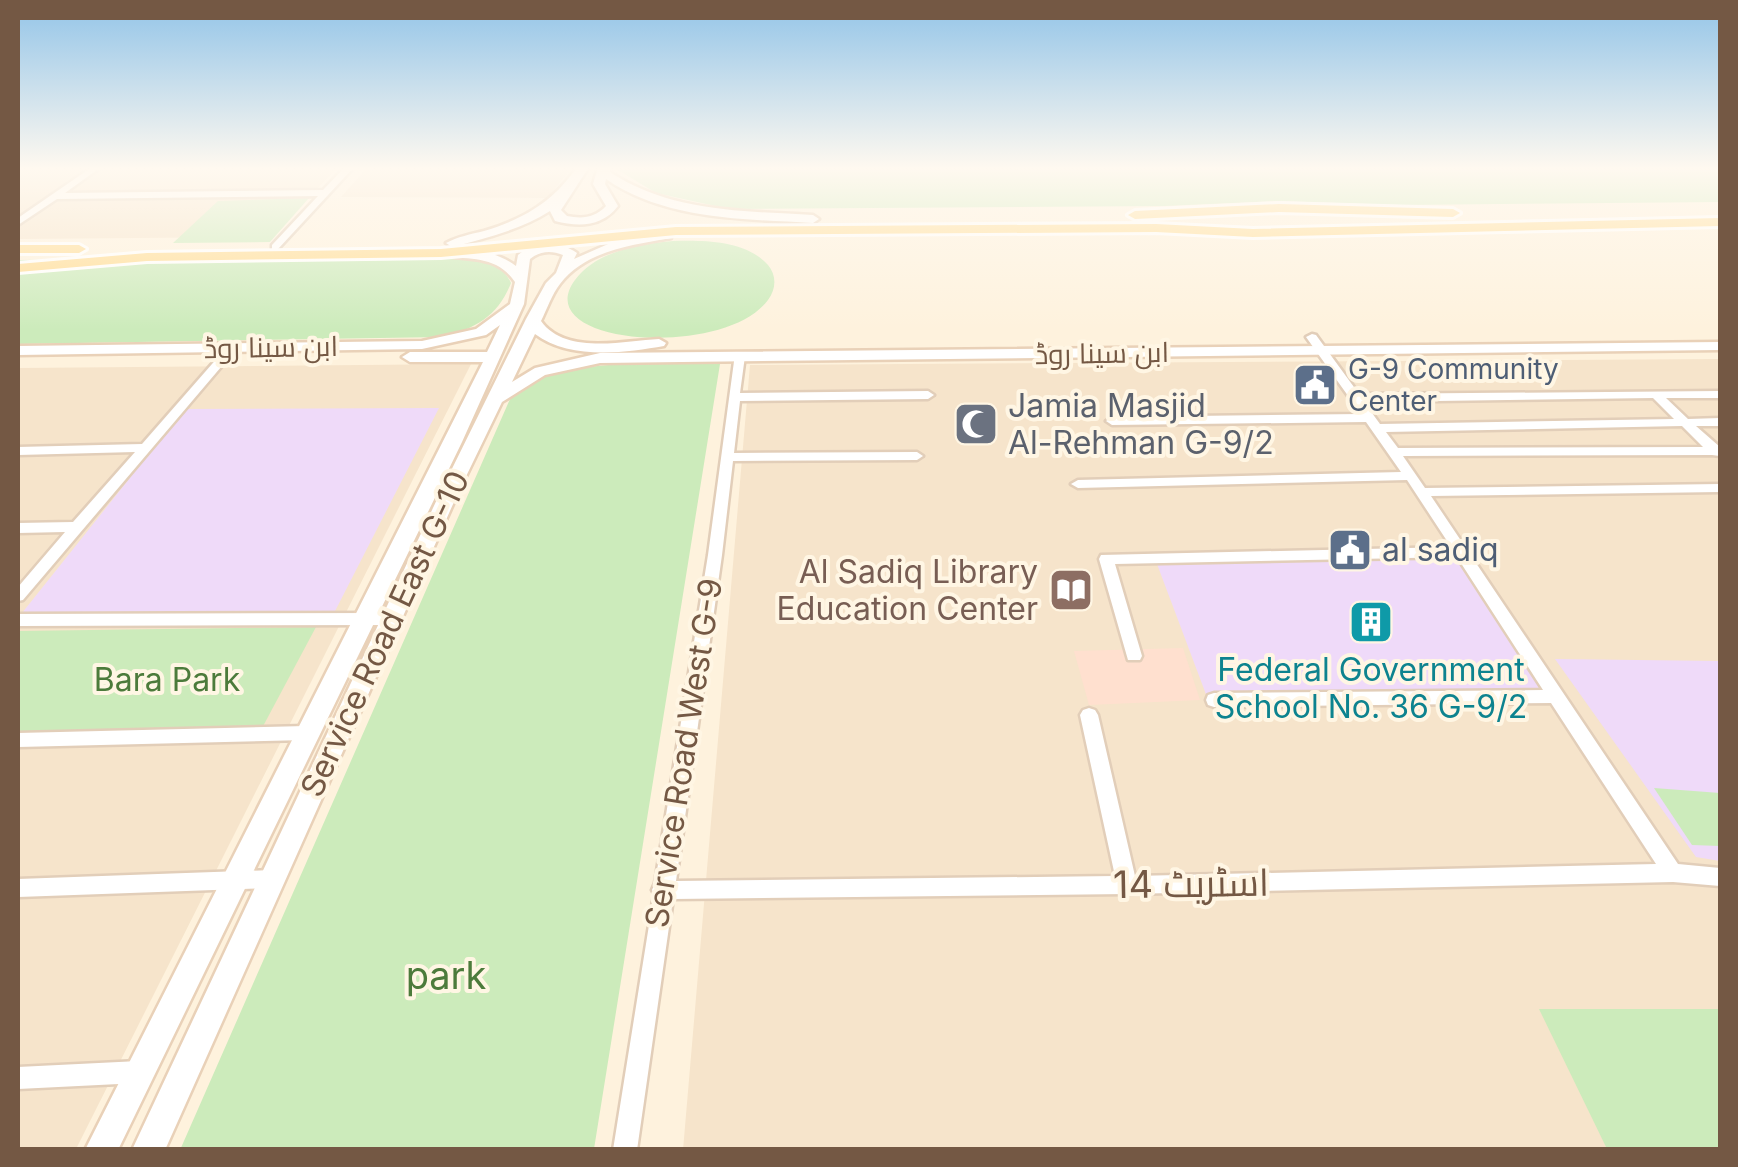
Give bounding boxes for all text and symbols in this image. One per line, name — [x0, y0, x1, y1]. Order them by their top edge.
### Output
street label: ابن سینا روڈ — [204, 329, 338, 365]
street label: ابن سینا روڈ — [1035, 335, 1169, 371]
place label: G-9 Community Center — [1348, 352, 1559, 418]
public building icon: G-9 Community Center — [1292, 362, 1338, 408]
place label: Jamia Masjid Al-Rehman G-9/2 — [1008, 386, 1274, 462]
mosque icon: Jamia Masjid Al-Rehman G-9/2 — [953, 401, 999, 447]
street label: Service Road East G-10 — [292, 465, 477, 803]
public building icon: al sadiq — [1327, 527, 1373, 573]
place label: al sadiq — [1382, 530, 1499, 569]
place label: Al Sadiq Library Education Center — [777, 552, 1038, 628]
library icon: Al Sadiq Library Education Center — [1048, 567, 1094, 613]
street label: Service Road West G-9 — [637, 576, 730, 930]
building icon: Federal Government School No. 36 G-9/2 — [1348, 599, 1394, 645]
place label: Federal Government School No. 36 G-9/2 — [1215, 650, 1527, 726]
park label: Bara Park — [94, 660, 241, 699]
street label: اسٹریٹ 14 — [1113, 859, 1269, 907]
park label: park — [406, 952, 487, 998]

